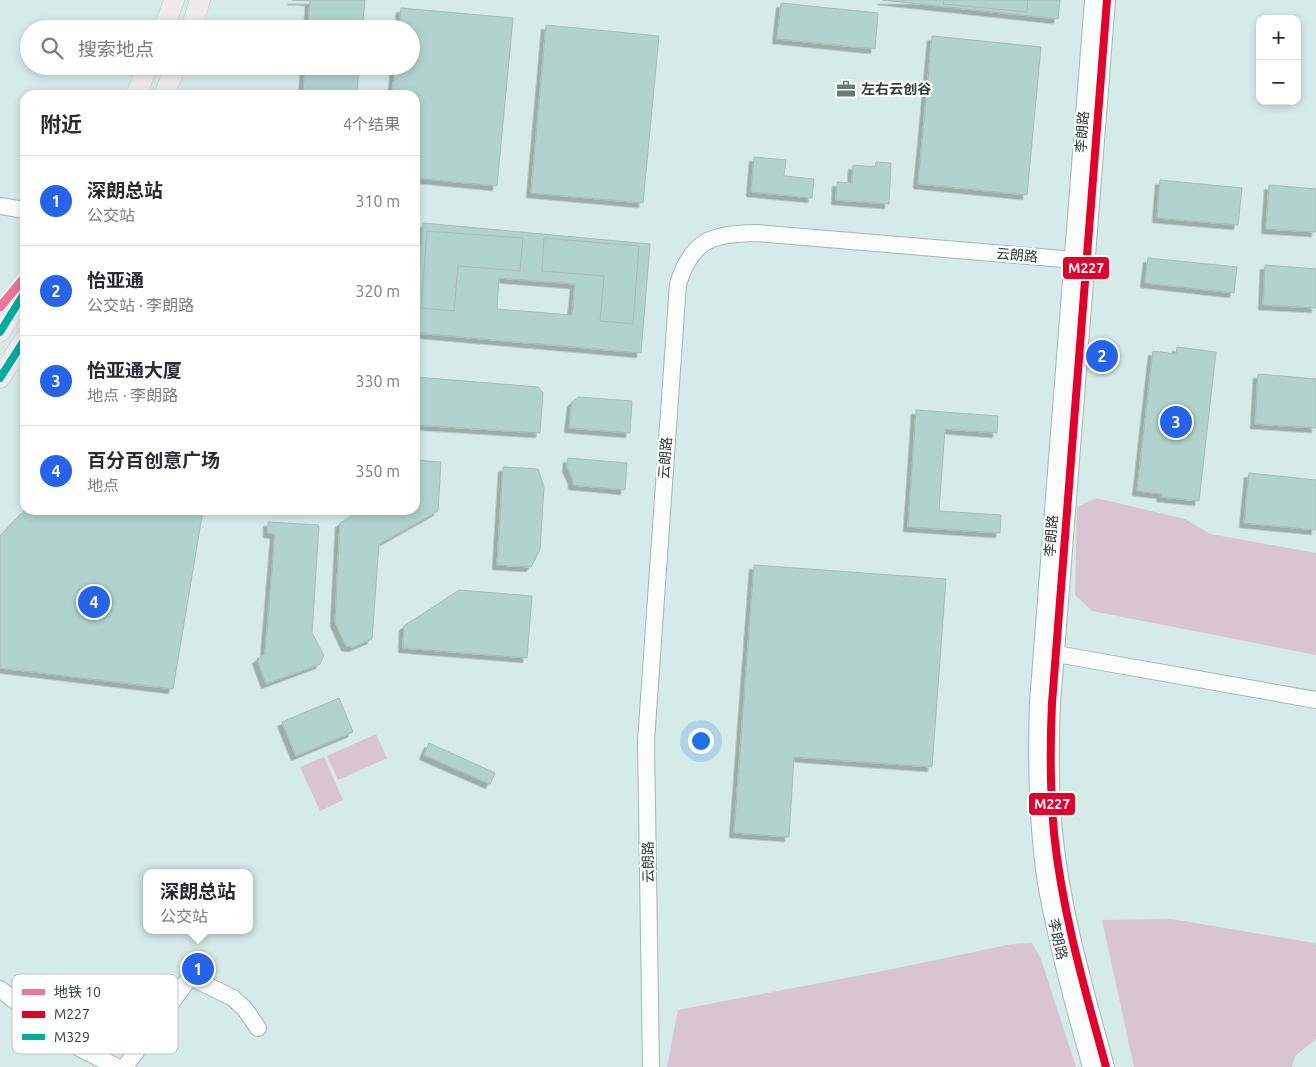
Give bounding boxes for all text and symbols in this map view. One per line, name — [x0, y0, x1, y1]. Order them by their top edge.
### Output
map controls — [1256, 15, 1301, 105]
button: + — [1256, 15, 1301, 60]
search box — [20, 20, 420, 75]
icon: search — [38, 34, 66, 62]
text: 搜索地点 — [78, 38, 154, 60]
button: − — [1256, 60, 1301, 105]
office icon: 左右云创谷 — [835, 78, 857, 100]
place label: 左右云创谷 — [861, 81, 932, 97]
street label: 李朗路 — [1073, 110, 1091, 154]
text: 附近 — [40, 112, 82, 136]
text: 4个结果 — [343, 115, 400, 133]
text: 深朗总站 — [87, 179, 163, 201]
text: 1 — [51, 192, 61, 210]
text: 310 m — [355, 192, 400, 210]
text: 公交站 — [87, 206, 135, 224]
street label: 云朗路 — [995, 245, 1039, 265]
line badge: M227 — [1062, 256, 1110, 280]
text: M227 — [1068, 260, 1104, 276]
text: 怡亚通 — [87, 269, 144, 291]
text: 2 — [51, 282, 61, 300]
text: 320 m — [355, 282, 400, 300]
text: 公交站 · 李朗路 — [87, 296, 194, 314]
pin: 2 — [1086, 337, 1118, 375]
text: 怡亚通大厦 — [87, 359, 182, 381]
text: 3 — [51, 372, 61, 390]
text: 330 m — [355, 372, 400, 390]
text: 地点 · 李朗路 — [87, 386, 178, 404]
pin: 3 — [1160, 403, 1192, 441]
street label: 云朗路 — [656, 436, 674, 480]
text: 百分百创意广场 — [87, 449, 220, 471]
text: 4 — [51, 462, 61, 480]
text: 350 m — [355, 462, 400, 480]
text: 地点 — [87, 476, 119, 494]
street label: 李朗路 — [1042, 514, 1060, 558]
pin: 4 — [78, 583, 110, 621]
your location — [688, 728, 714, 754]
line badge: M227 — [1028, 792, 1076, 816]
text: M227 — [1034, 796, 1070, 812]
street label: 云朗路 — [640, 841, 656, 883]
popup — [143, 869, 253, 934]
text: 深朗总站 — [160, 880, 236, 902]
text: 公交站 — [160, 907, 208, 925]
street label: 李朗路 — [1045, 917, 1071, 961]
pin: 1 — [182, 950, 214, 988]
legend — [12, 974, 178, 1054]
text: 地铁 10 — [54, 984, 101, 1000]
text: M227 — [54, 1006, 90, 1022]
text: M329 — [54, 1029, 90, 1045]

